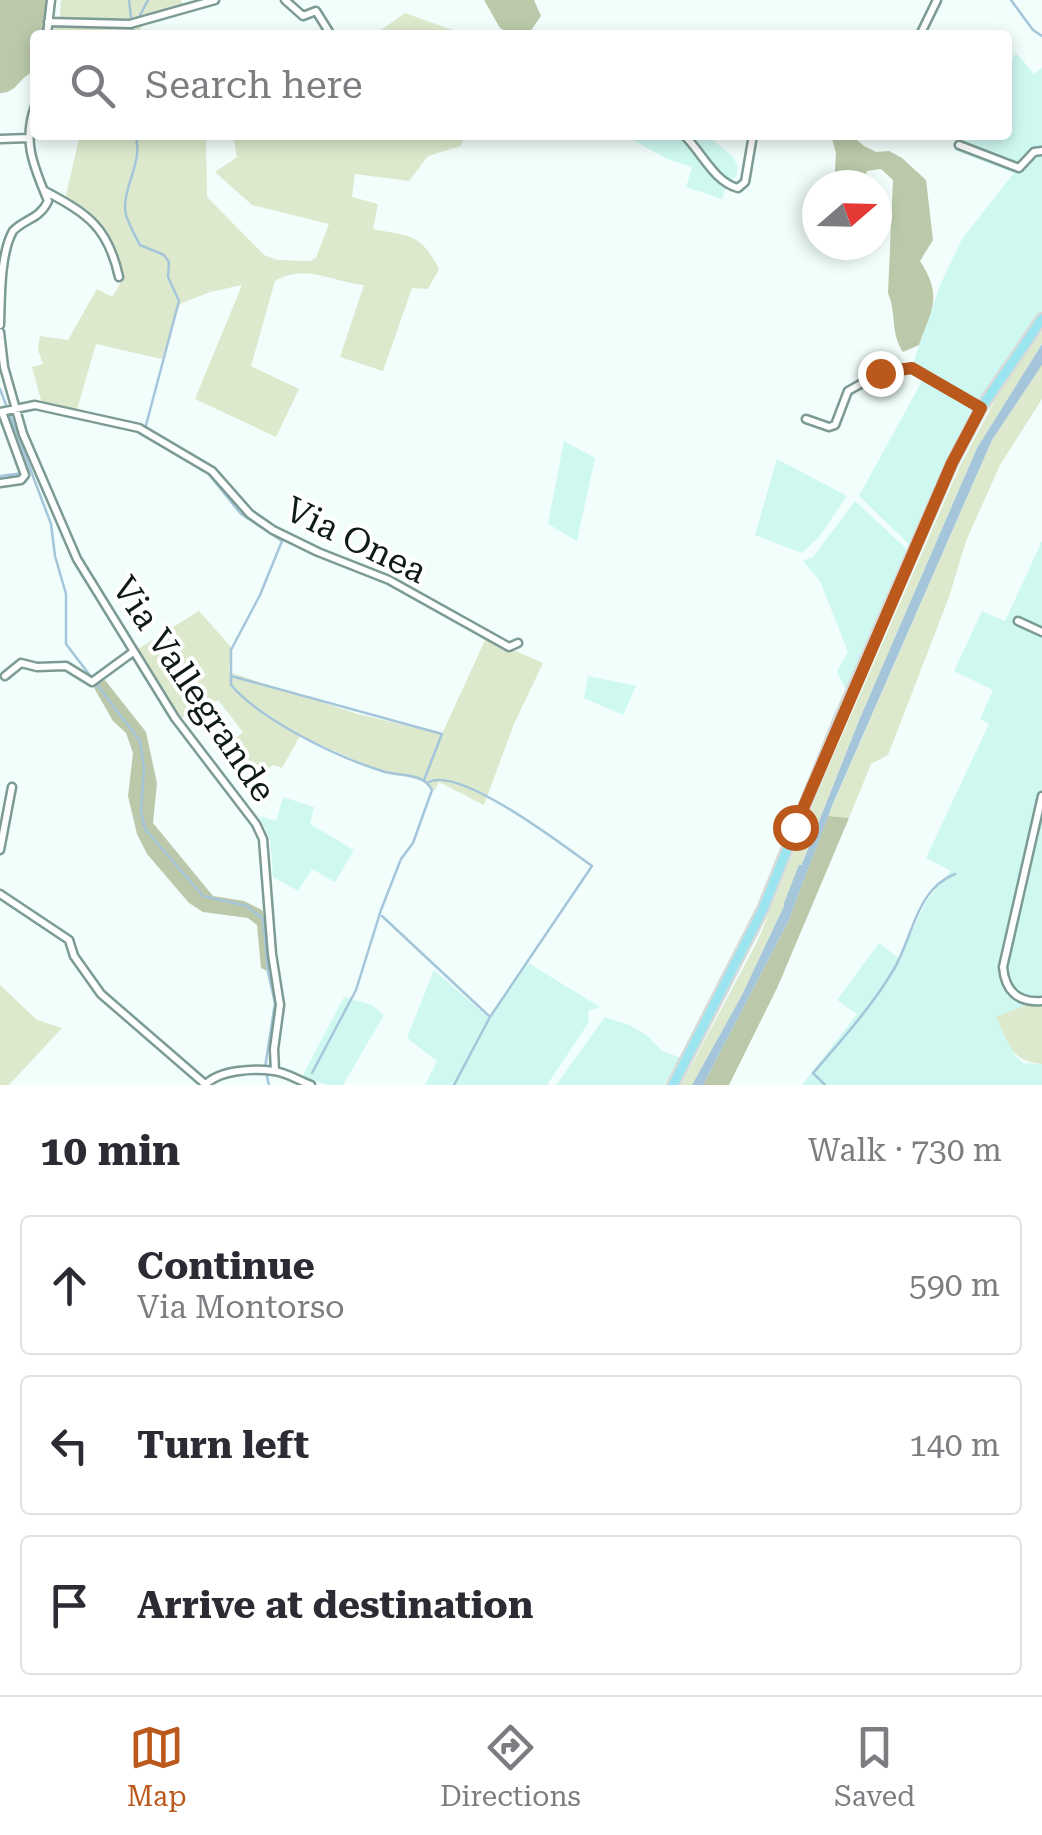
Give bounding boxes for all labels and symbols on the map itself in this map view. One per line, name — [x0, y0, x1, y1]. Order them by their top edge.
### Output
north arrow — [802, 170, 892, 260]
route end — [858, 351, 904, 397]
street label: Via Onea — [279, 489, 433, 592]
street label: Via Vallegrande — [103, 569, 284, 810]
route start — [773, 805, 819, 851]

